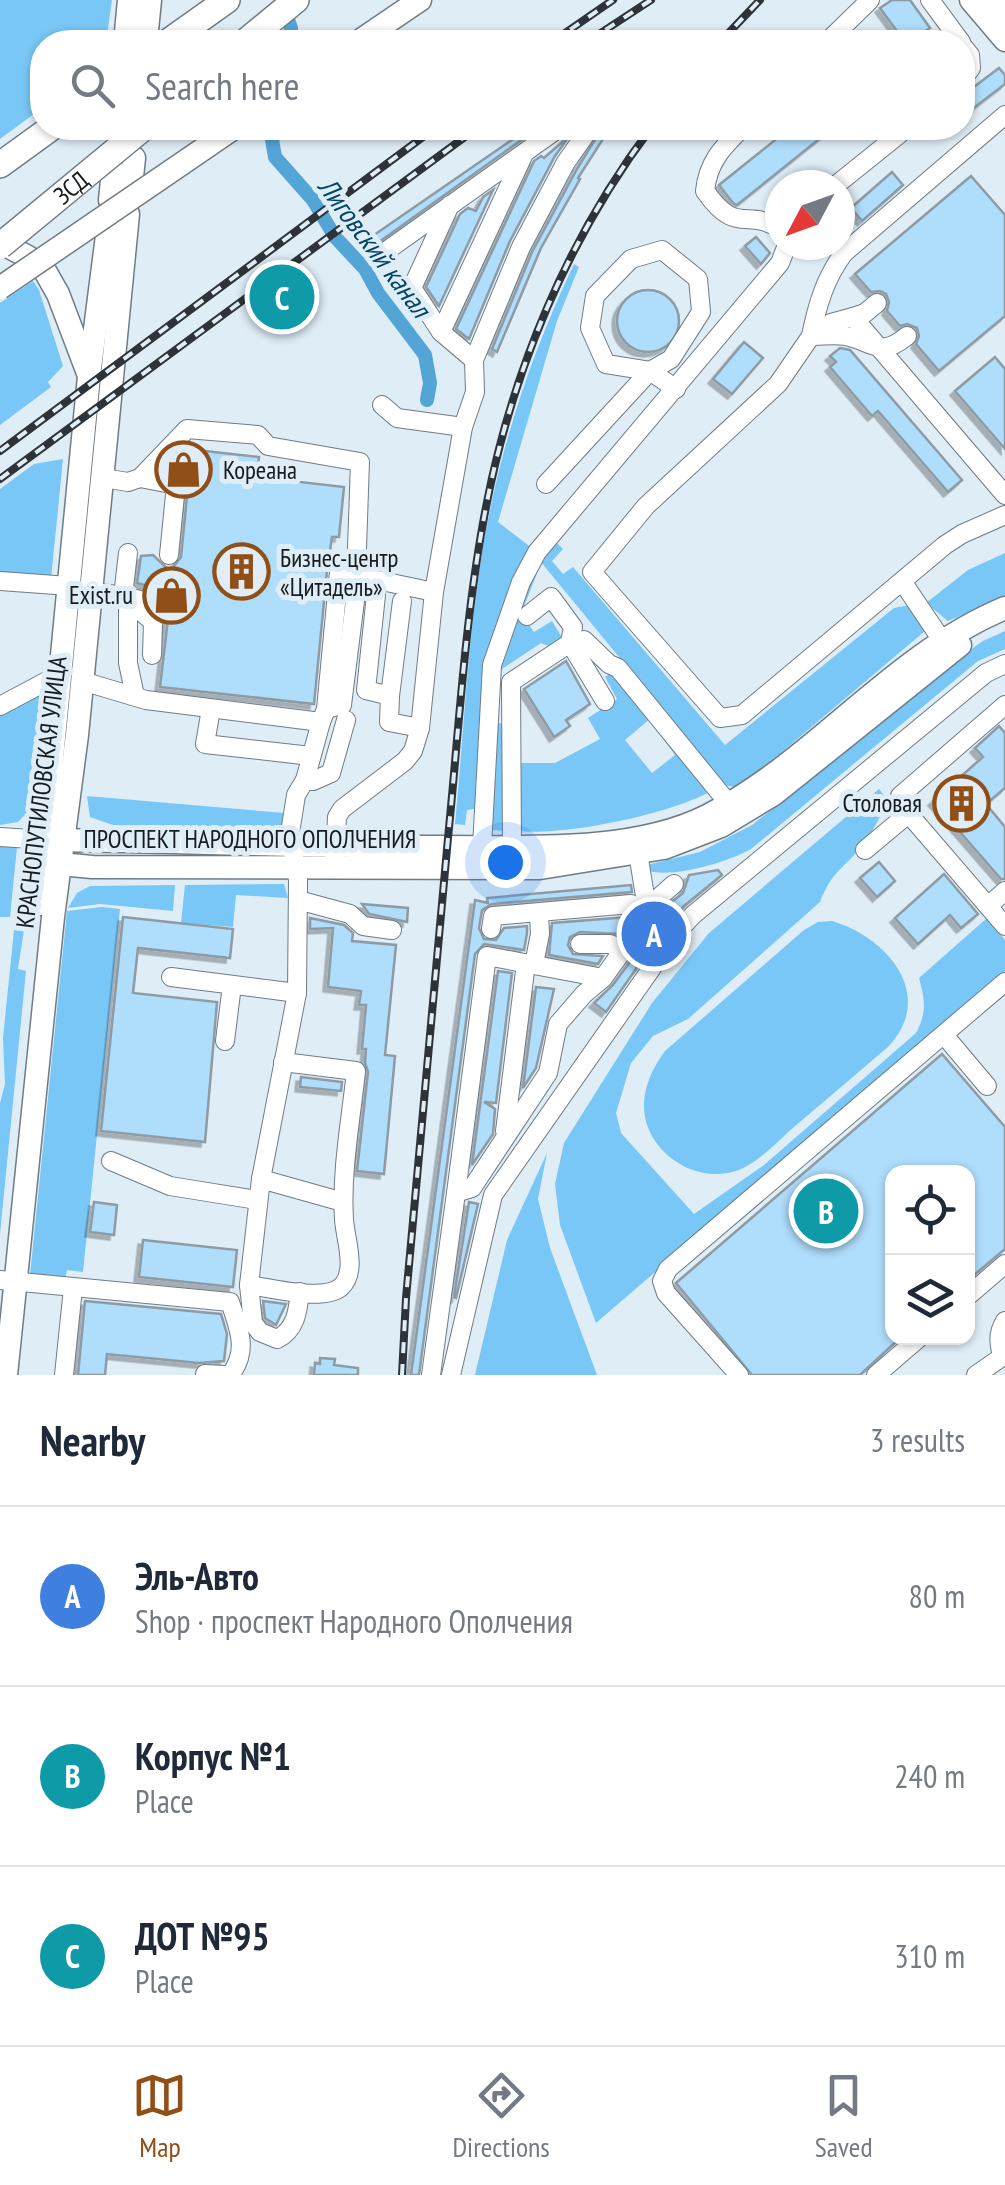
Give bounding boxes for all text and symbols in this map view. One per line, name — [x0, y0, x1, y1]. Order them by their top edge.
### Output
search box — [30, 30, 975, 140]
icon: search — [65, 58, 120, 113]
text: Search here — [145, 61, 299, 110]
street label: ЗСД — [47, 164, 95, 211]
water label: Лиговский канал — [310, 169, 441, 326]
north arrow — [765, 170, 855, 260]
pin: C — [250, 260, 314, 334]
shop icon: Кореана — [154, 440, 214, 500]
place label: Кореана — [223, 454, 297, 486]
building icon: Бизнес-центр «Цитадель» — [211, 542, 271, 602]
place label: Бизнес-центр «Цитадель» — [280, 542, 398, 603]
shop icon: Exist.ru — [142, 565, 202, 625]
place label: Exist.ru — [69, 579, 133, 611]
street label: КРАСНОПУТИЛОВСКАЯ УЛИЦА — [8, 654, 74, 930]
building icon: Столовая — [931, 773, 991, 833]
place label: Столовая — [843, 787, 922, 819]
street label: ПРОСПЕКТ НАРОДНОГО ОПОЛЧЕНИЯ — [84, 823, 416, 855]
your location — [480, 837, 531, 888]
pin: A — [622, 896, 686, 972]
map controls — [885, 1165, 975, 1345]
button: locate — [885, 1165, 975, 1255]
pin: B — [794, 1174, 858, 1248]
button: layers — [885, 1255, 975, 1345]
text: Nearby — [40, 1413, 145, 1468]
text: 3 results — [870, 1419, 965, 1461]
text: Эль-Авто — [135, 1551, 259, 1600]
text: A — [64, 1575, 81, 1617]
text: 80 m — [909, 1575, 965, 1617]
text: Shop · проспект Народного Ополчения — [135, 1600, 573, 1642]
text: Корпус №1 — [135, 1731, 291, 1780]
text: B — [65, 1755, 80, 1797]
text: 240 m — [894, 1755, 965, 1797]
text: Place — [135, 1780, 194, 1822]
text: ДОТ №95 — [135, 1911, 270, 1960]
text: C — [65, 1935, 80, 1977]
text: 310 m — [894, 1935, 965, 1977]
text: Place — [135, 1960, 194, 2002]
tab: Map — [132, 2068, 187, 2165]
tab: Directions — [452, 2068, 550, 2165]
tab: Saved — [815, 2068, 873, 2165]

